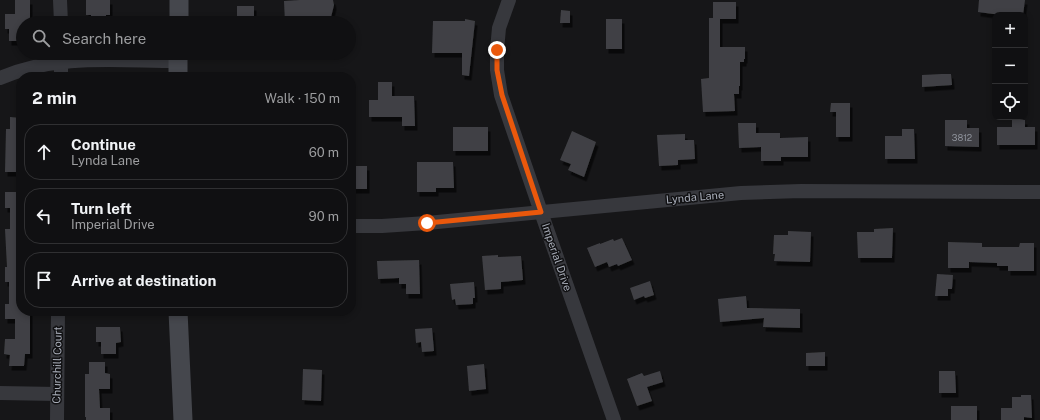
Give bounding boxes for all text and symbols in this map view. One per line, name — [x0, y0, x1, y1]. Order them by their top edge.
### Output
map controls — [992, 12, 1028, 120]
button: + — [992, 12, 1028, 48]
search box — [16, 16, 356, 60]
icon: search — [30, 27, 52, 49]
text: Search here — [62, 30, 146, 47]
route end — [488, 41, 506, 59]
button: − — [992, 48, 1028, 84]
button: locate — [992, 84, 1028, 120]
text: 2 min — [32, 88, 77, 108]
text: Walk · 150 m — [265, 91, 340, 106]
house number: 3812 — [952, 132, 972, 143]
text: Continue — [71, 136, 136, 153]
icon: ahead — [33, 141, 55, 163]
text: 60 m — [309, 145, 339, 160]
text: Lynda Lane — [71, 153, 140, 168]
street label: Lynda Lane — [665, 188, 725, 206]
text: Turn left — [71, 200, 132, 217]
icon: left — [33, 205, 55, 227]
text: 90 m — [309, 209, 339, 224]
route start — [418, 214, 436, 232]
text: Imperial Drive — [71, 217, 155, 232]
street label: Imperial Drive — [540, 222, 574, 292]
icon: arrive — [33, 269, 55, 291]
text: Arrive at destination — [71, 272, 216, 289]
street label: Churchill Court — [50, 326, 64, 404]

